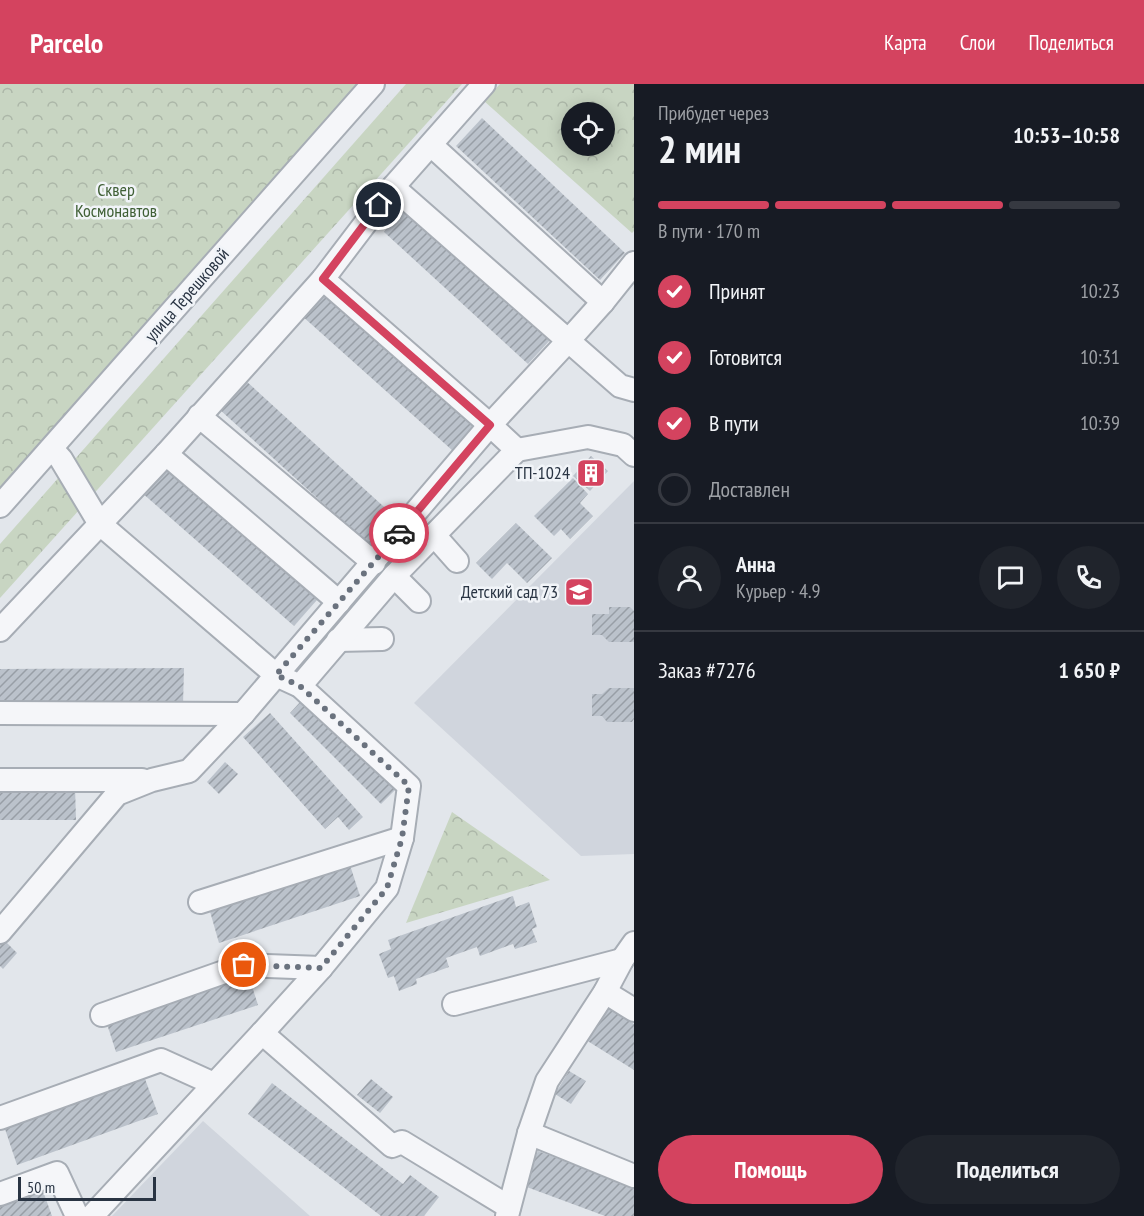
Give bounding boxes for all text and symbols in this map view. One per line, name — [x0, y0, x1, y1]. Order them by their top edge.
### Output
text: Parcelo — [30, 24, 103, 61]
text: Карта — [884, 29, 927, 56]
text: Слои — [960, 29, 995, 56]
text: Поделиться — [1028, 29, 1114, 56]
text: Прибудет через — [658, 100, 769, 126]
map controls — [561, 102, 615, 156]
button: locate — [561, 102, 615, 156]
text: 10:53–10:58 — [1013, 121, 1120, 149]
text: 2 мин — [658, 123, 741, 174]
park label: Сквер Космонавтов — [75, 178, 157, 222]
pin — [353, 179, 404, 230]
icon: home — [362, 188, 395, 221]
text: В пути · 170 m — [658, 218, 760, 244]
street label: улица Терешковой — [139, 243, 234, 347]
icon: check — [658, 275, 691, 308]
text: Принят — [709, 277, 765, 305]
text: 10:23 — [1080, 278, 1120, 304]
icon: check — [658, 341, 691, 374]
text: Готовится — [709, 343, 782, 371]
text: 10:31 — [1080, 344, 1120, 370]
icon: check — [658, 407, 691, 440]
text: В пути — [709, 409, 759, 437]
text: 10:39 — [1080, 410, 1120, 436]
building icon: ТП-1024 — [575, 457, 607, 489]
place label: ТП-1024 — [515, 461, 570, 484]
text: Доставлен — [709, 475, 790, 503]
courier — [369, 503, 429, 563]
icon: car — [383, 517, 416, 550]
button: person — [658, 546, 721, 609]
button: chat — [979, 546, 1042, 609]
button: phone — [1057, 546, 1120, 609]
text: Анна — [736, 550, 776, 578]
school or university icon: Детский сад 73 — [563, 576, 595, 608]
text: Курьер · 4.9 — [736, 578, 821, 604]
place label: Детский сад 73 — [461, 580, 558, 603]
text: Заказ #7276 — [658, 656, 756, 684]
text: 1 650 ₽ — [1058, 656, 1120, 684]
pin — [218, 939, 269, 990]
icon: bag — [227, 948, 260, 981]
button: Помощь — [658, 1135, 883, 1204]
button: Поделиться — [895, 1135, 1120, 1204]
scale bar — [18, 1174, 156, 1202]
text: 50 m — [27, 1177, 55, 1197]

